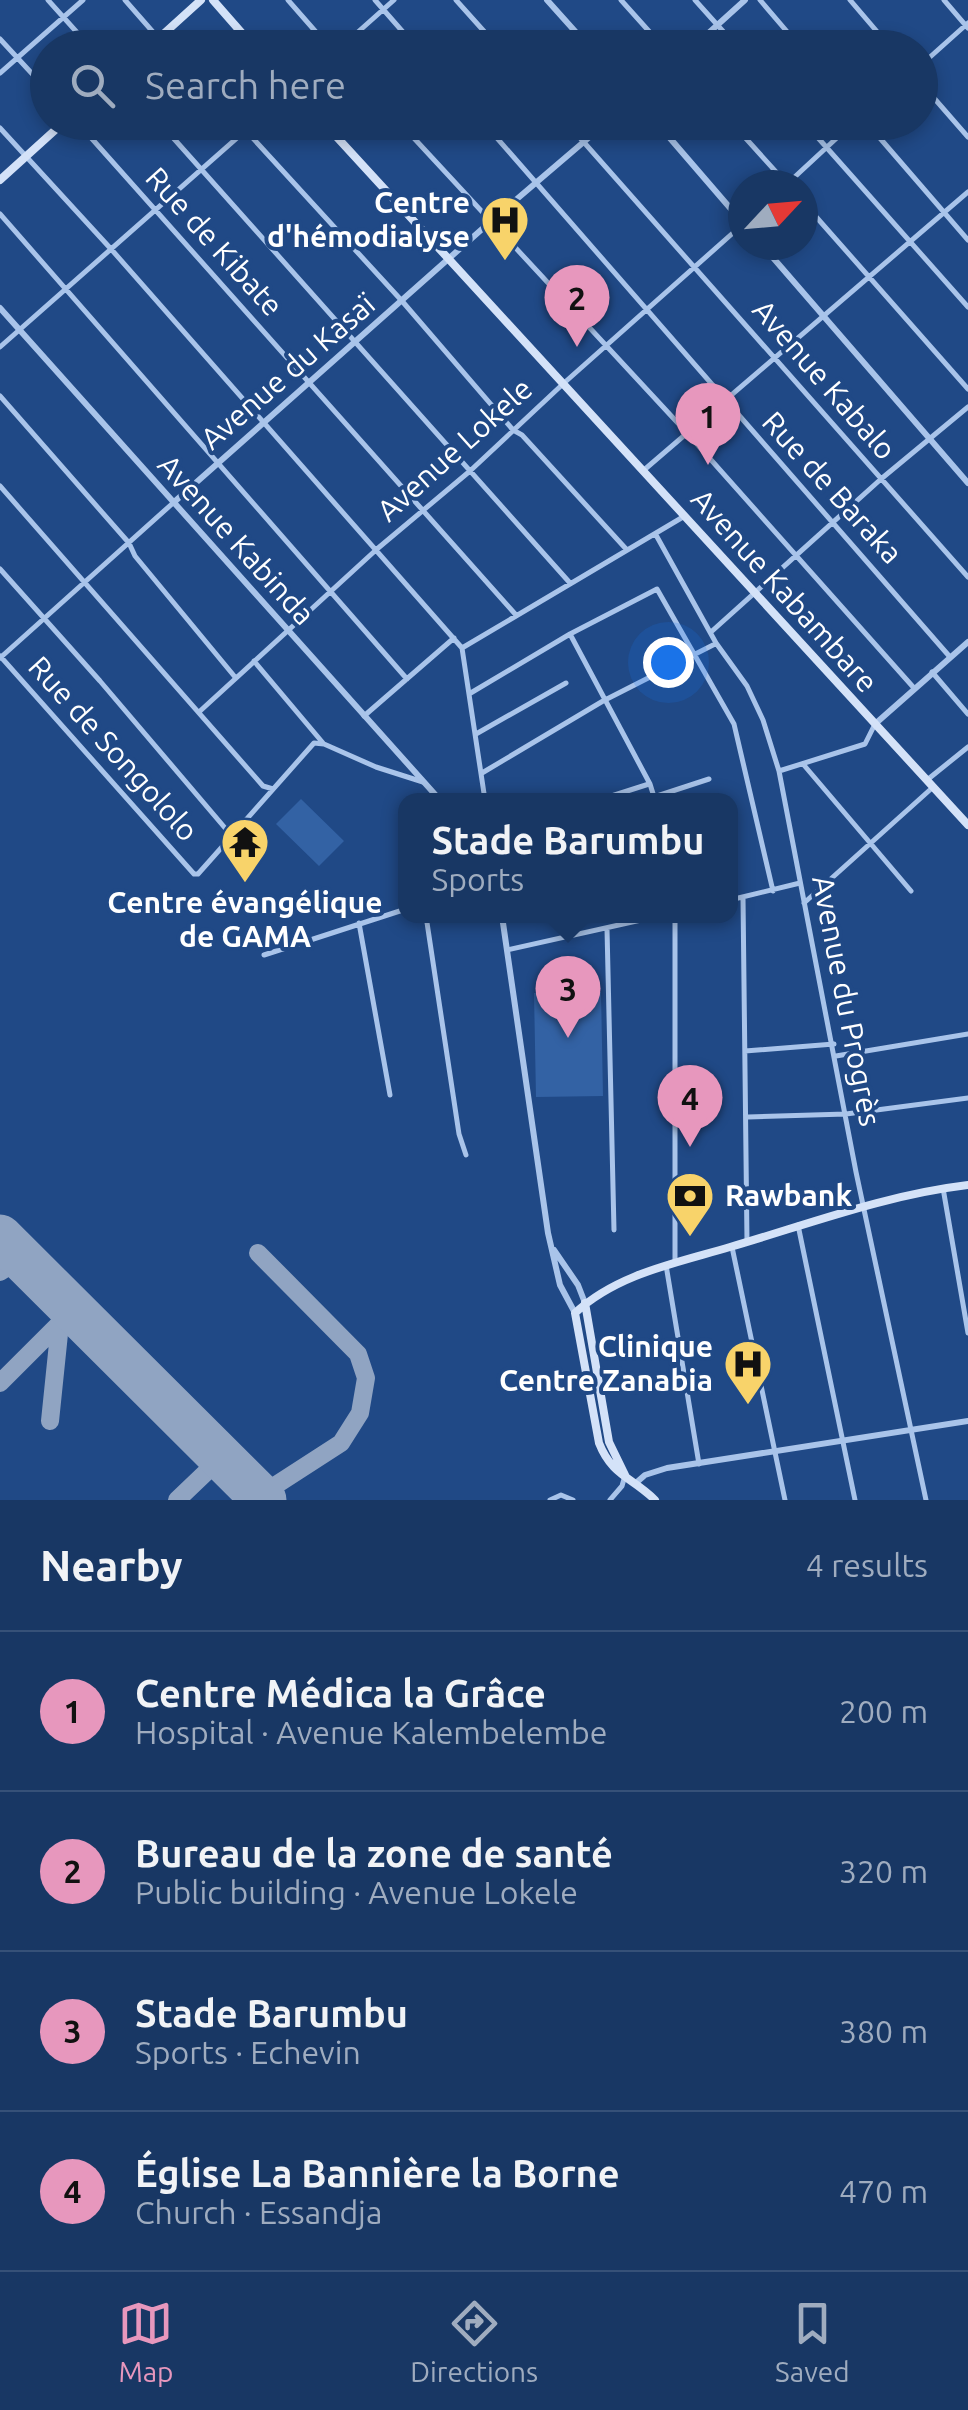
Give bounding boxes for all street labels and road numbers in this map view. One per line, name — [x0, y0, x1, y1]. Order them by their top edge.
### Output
street label: Rue de Kibate — [139, 160, 290, 322]
street label: Avenue du Kasaï — [194, 286, 382, 456]
street label: Avenue Kabalo — [746, 293, 903, 466]
street label: Avenue Lokele — [370, 371, 539, 528]
street label: Rue de Baraka — [756, 405, 910, 570]
street label: Avenue Kabinda — [152, 447, 322, 631]
street label: Avenue Kabambare — [685, 482, 885, 699]
street label: Rue de Songololo — [22, 649, 205, 847]
street label: Avenue du Progrès — [806, 873, 888, 1129]

